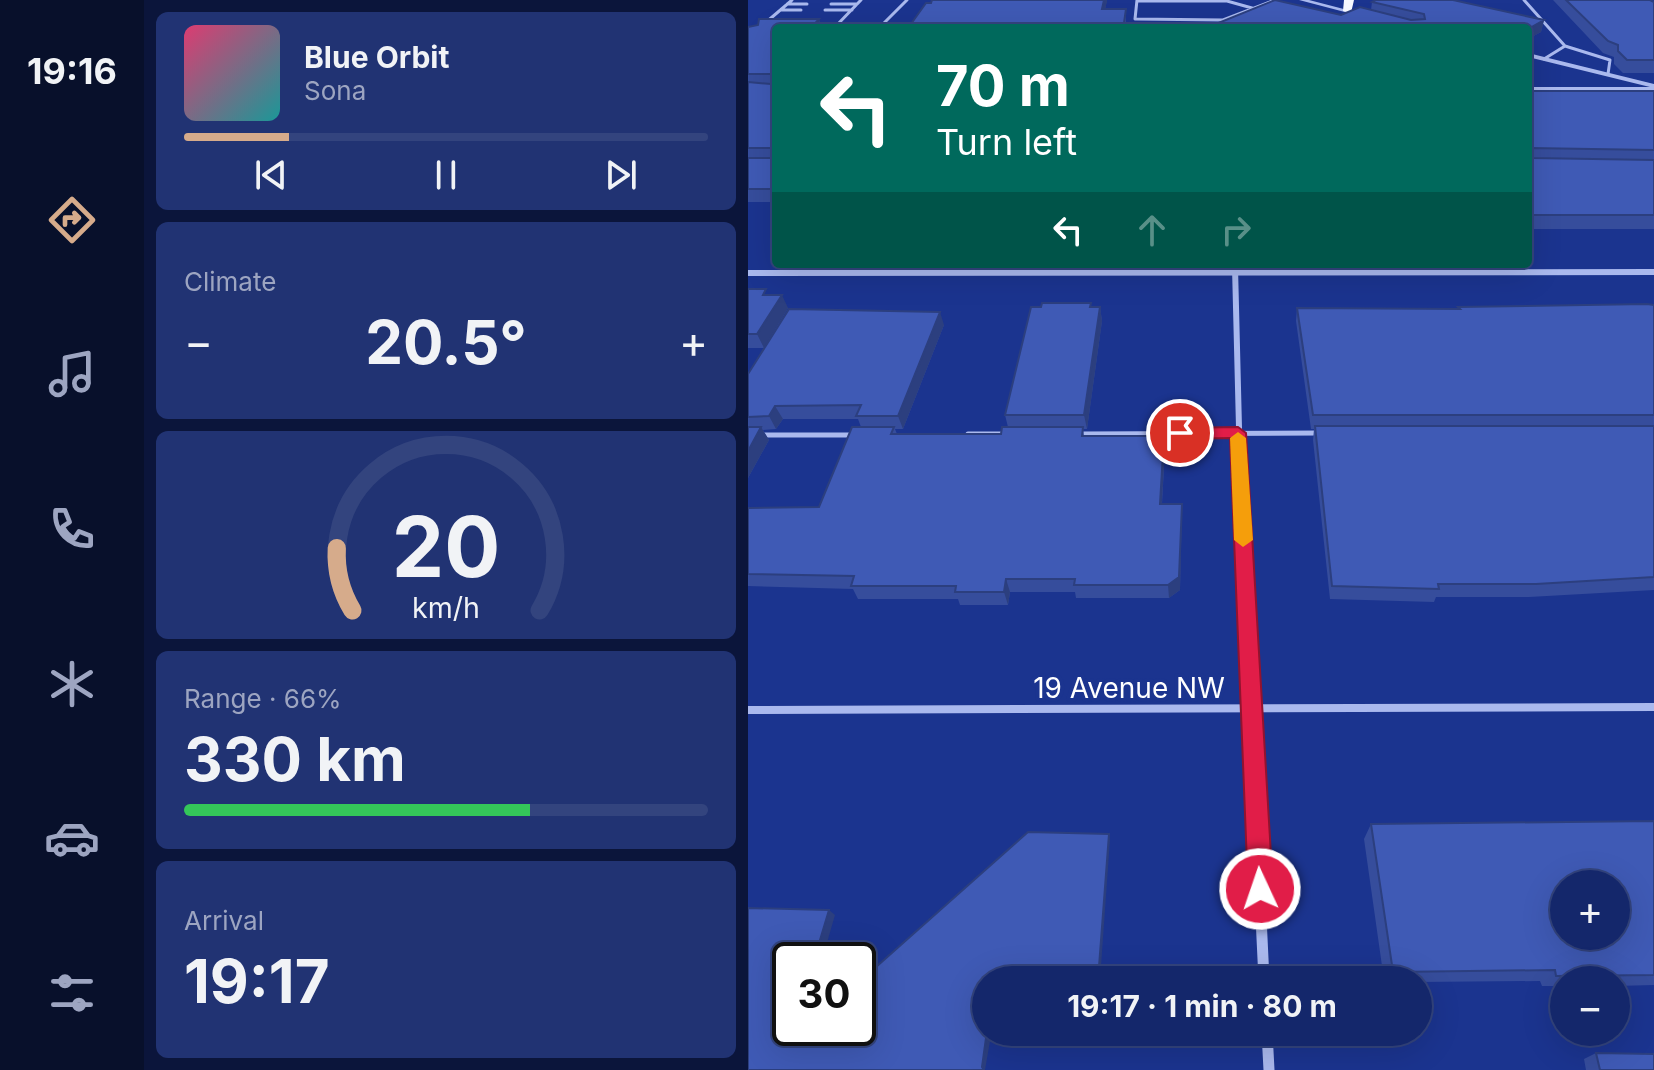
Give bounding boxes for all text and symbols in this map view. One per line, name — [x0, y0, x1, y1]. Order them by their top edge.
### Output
text: Blue Orbit — [304, 39, 449, 75]
text: 19:16 — [27, 49, 117, 93]
text: 70 m — [936, 52, 1070, 120]
icon: left — [804, 56, 908, 160]
text: Sona — [304, 75, 366, 106]
text: Turn left — [936, 120, 1077, 164]
icon: previous — [249, 153, 293, 197]
icon: pause — [424, 153, 468, 197]
icon: next — [599, 153, 643, 197]
icon: directions — [44, 192, 100, 248]
icon: left — [1046, 208, 1090, 252]
icon: ahead — [1130, 208, 1174, 252]
icon: right — [1214, 208, 1258, 252]
text: Climate — [184, 266, 276, 297]
text: 20.5° — [365, 306, 527, 378]
text: − — [184, 315, 213, 369]
text: + — [679, 315, 708, 369]
icon: music — [44, 346, 100, 402]
pin — [1146, 399, 1214, 467]
icon: arrive — [1158, 411, 1202, 455]
text: 20 — [392, 496, 500, 597]
icon: phone — [44, 501, 100, 557]
text: km/h — [412, 590, 480, 625]
icon: climate — [44, 656, 100, 712]
street label: 19 Avenue NW — [1033, 671, 1225, 705]
text: Range · 66% — [184, 683, 342, 714]
text: 330 km — [184, 723, 406, 795]
icon: car — [44, 810, 100, 866]
position arrow — [1218, 847, 1302, 931]
map controls — [1550, 870, 1630, 1046]
button: + — [1550, 870, 1630, 950]
text: Arrival — [184, 905, 264, 936]
speed limit sign: 30 — [772, 942, 876, 1046]
text: 19:17 — [184, 945, 330, 1017]
icon: filters — [44, 965, 100, 1021]
button: − — [1550, 966, 1630, 1046]
text: 19:17 · 1 min · 80 m — [1067, 988, 1337, 1024]

